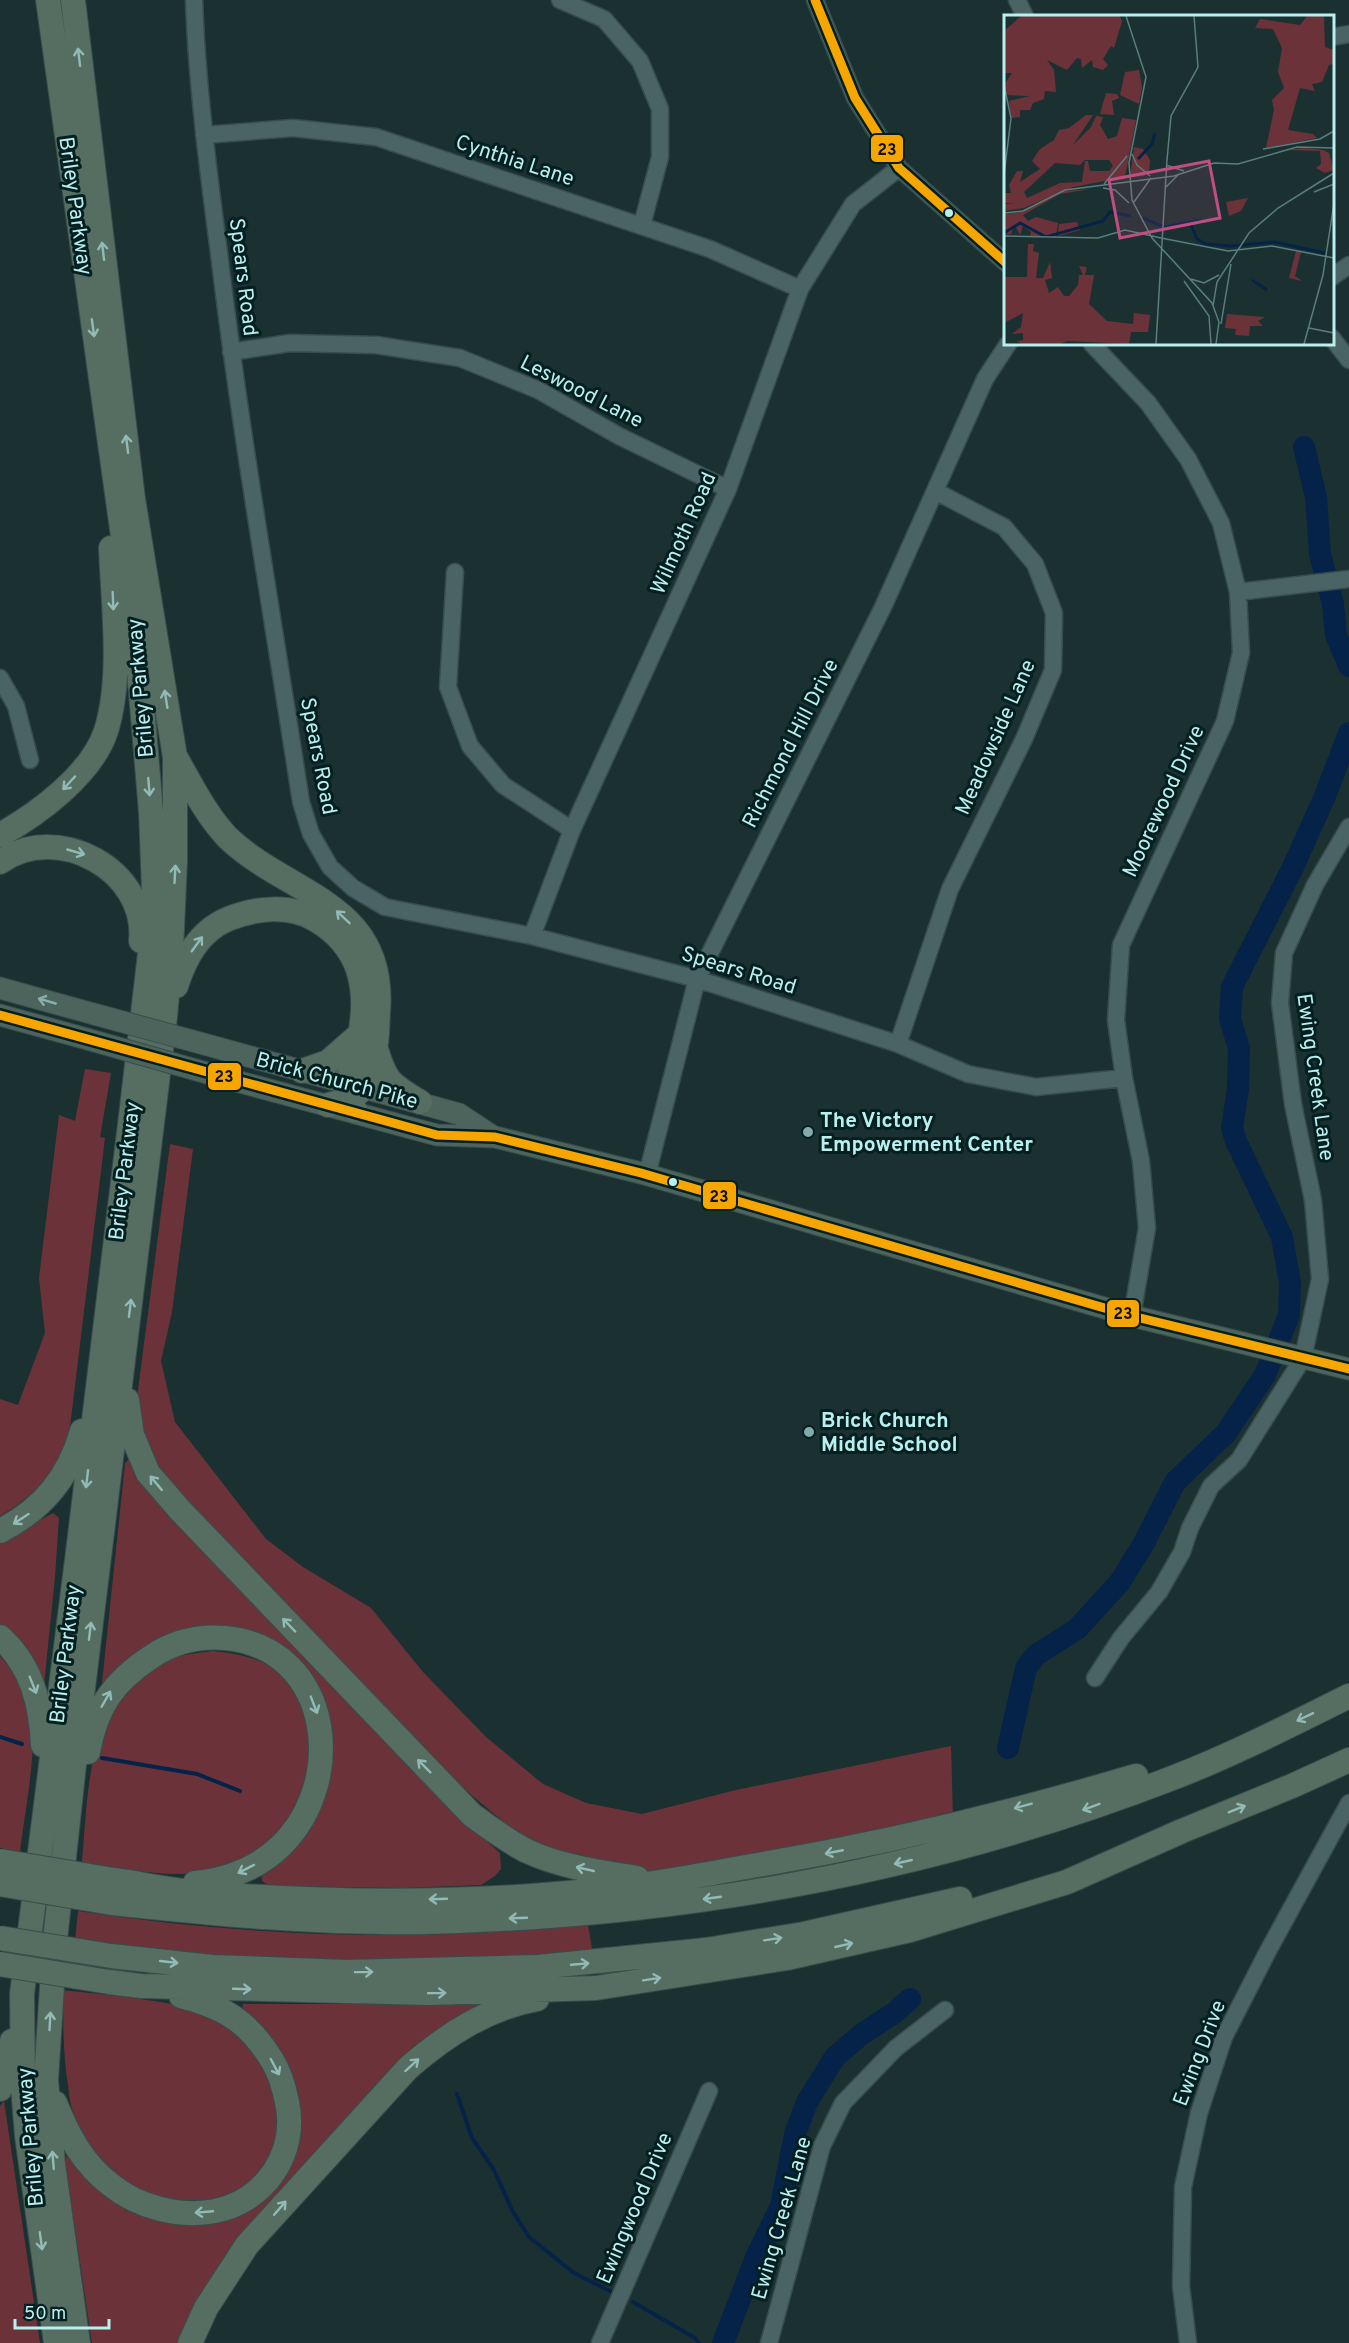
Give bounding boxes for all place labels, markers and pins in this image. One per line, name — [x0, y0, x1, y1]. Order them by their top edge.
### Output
unlabelled marker — [943, 207, 955, 219]
place label: The Victory Empowerment Center — [820, 1108, 1033, 1159]
marker: The Victory Empowerment Center — [801, 1125, 815, 1139]
unlabelled marker — [667, 1176, 679, 1188]
place label: Brick Church Middle School — [821, 1408, 958, 1459]
marker: Brick Church Middle School — [802, 1425, 816, 1439]

